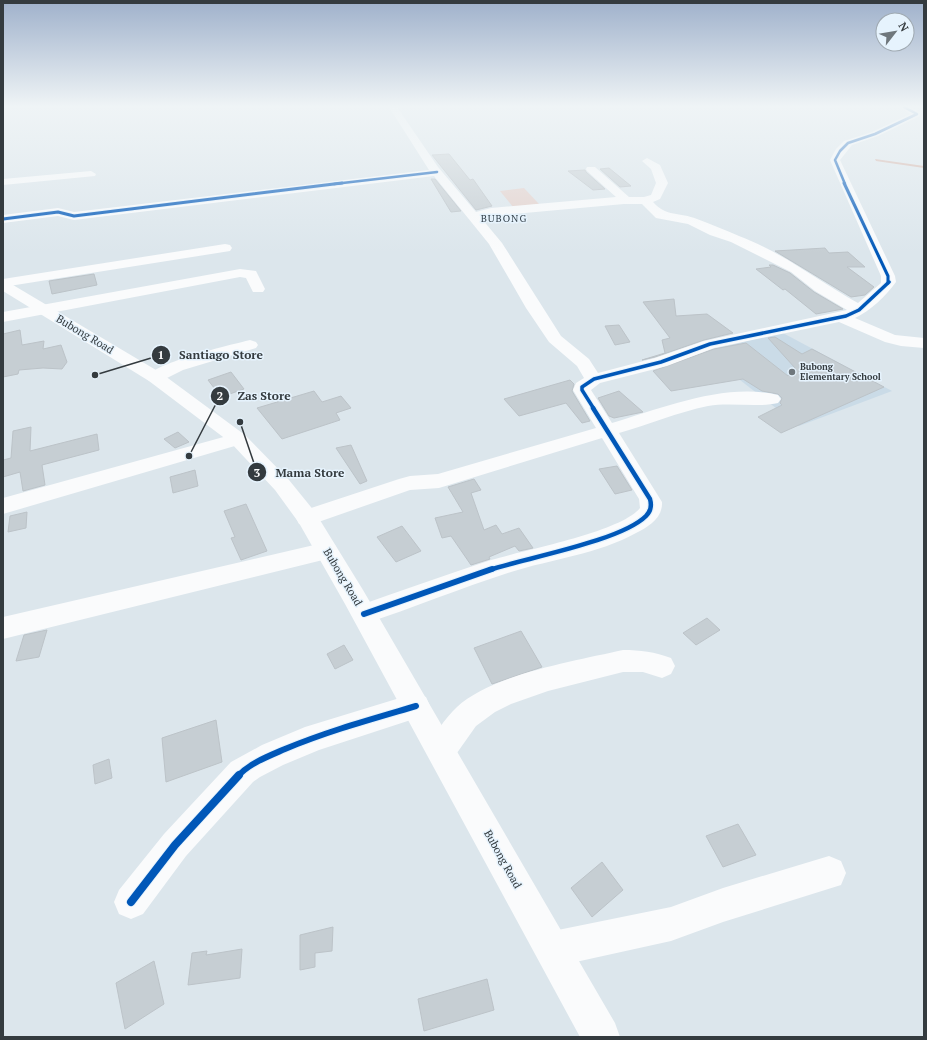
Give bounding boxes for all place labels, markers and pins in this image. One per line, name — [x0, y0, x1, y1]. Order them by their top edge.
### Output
callout: Santiago Store — [151, 343, 271, 367]
place label: Bubong Elementary School — [800, 361, 881, 383]
marker: Bubong Elementary School — [787, 367, 797, 377]
callout: Zas Store — [210, 384, 299, 408]
callout: Mama Store — [247, 460, 352, 484]

